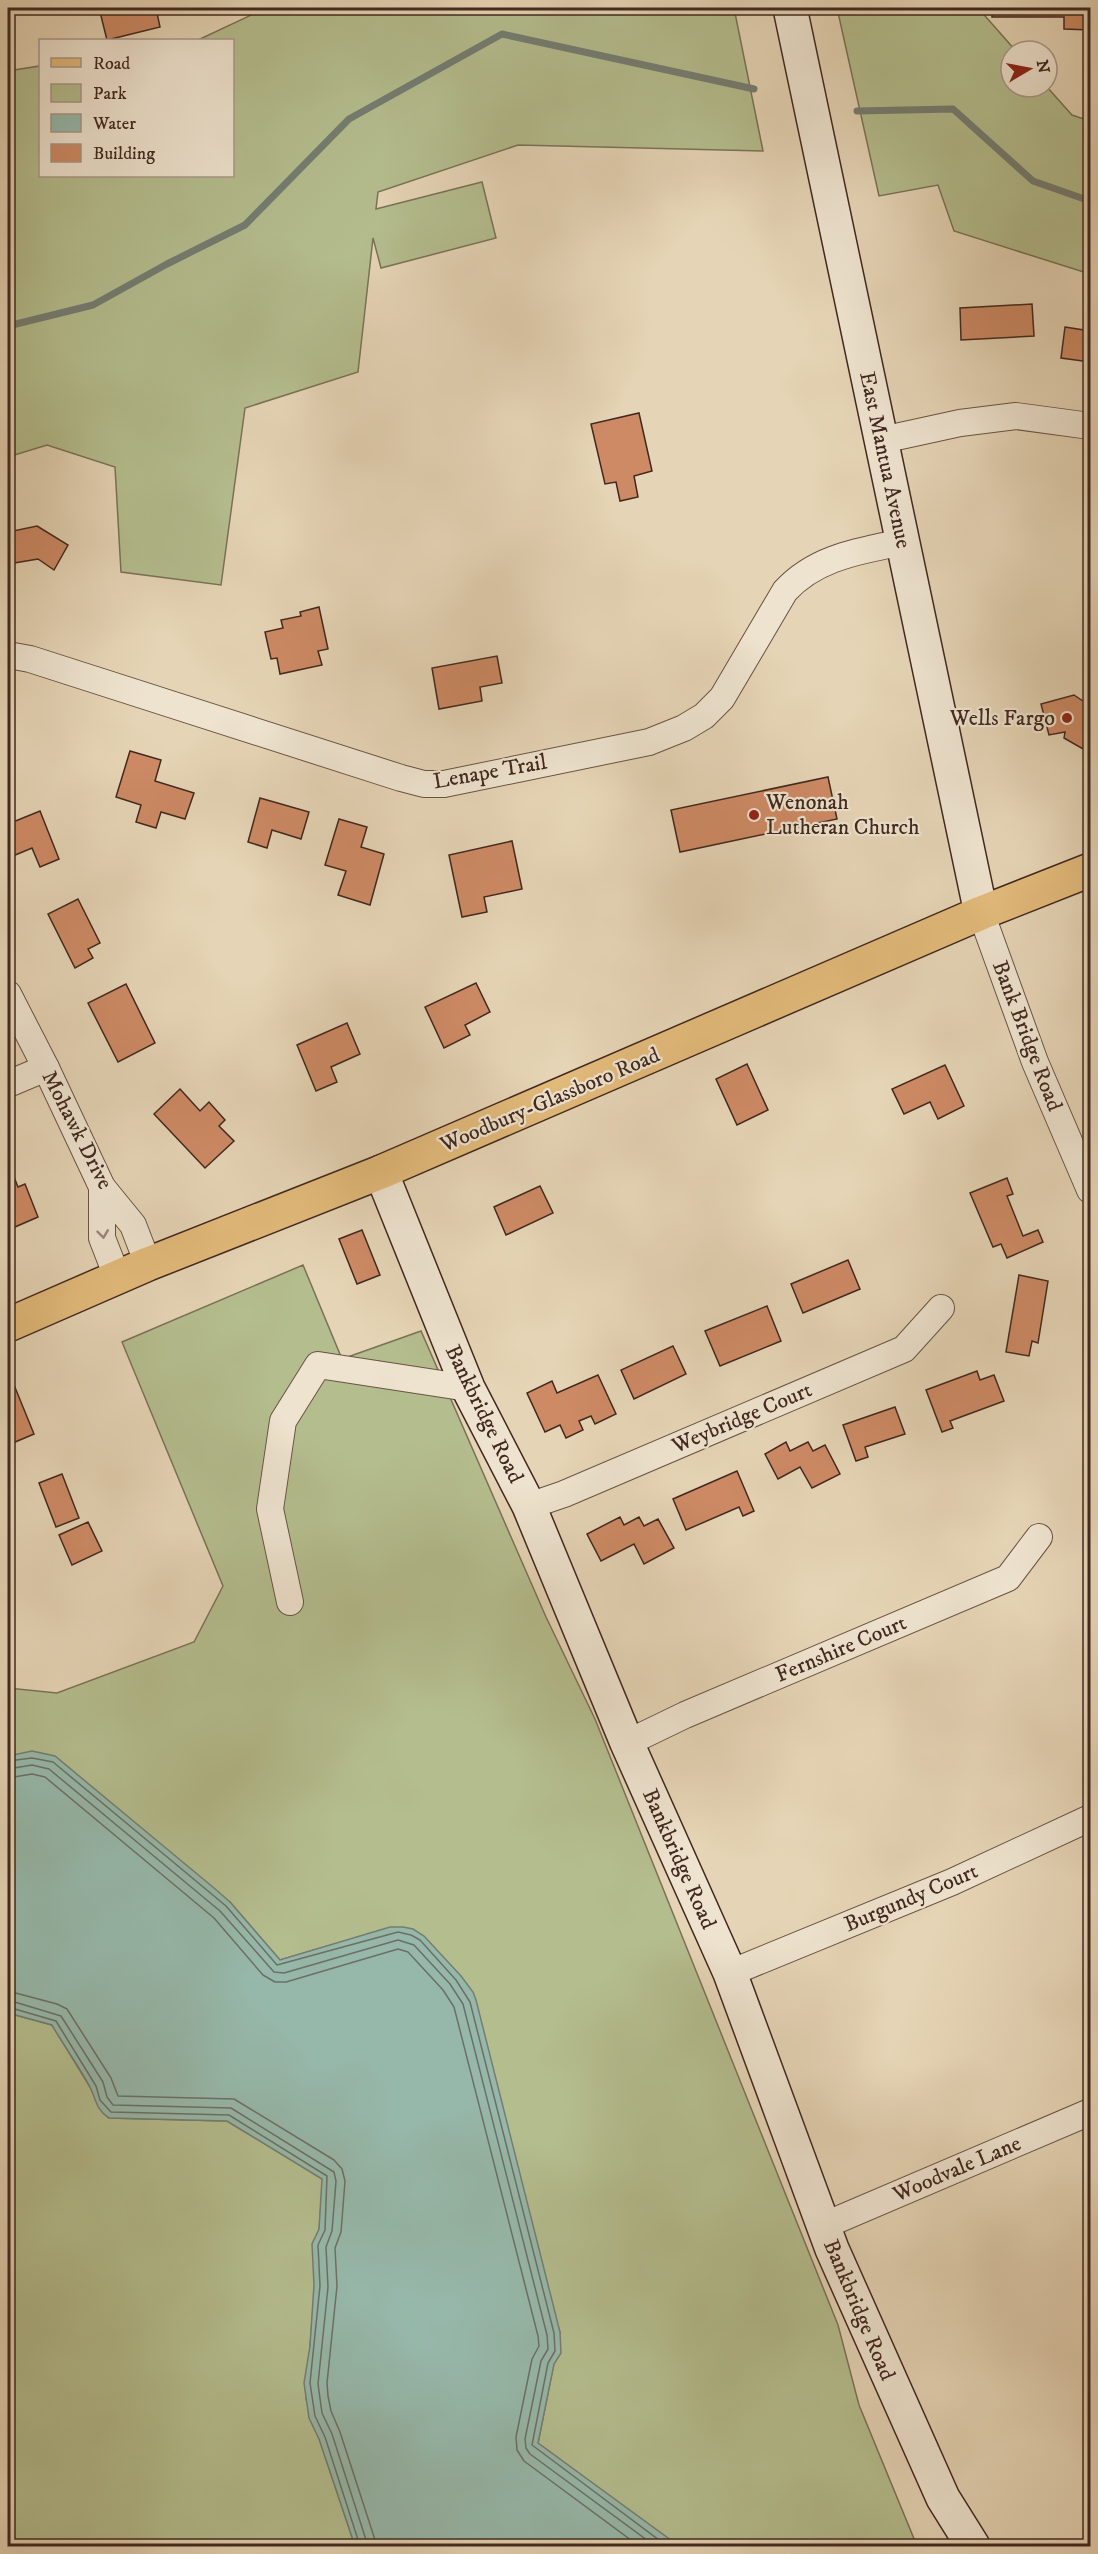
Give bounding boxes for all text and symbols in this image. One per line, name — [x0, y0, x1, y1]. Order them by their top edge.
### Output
legend — [39, 39, 234, 177]
north arrow — [999, 39, 1059, 99]
text: Road — [93, 53, 130, 75]
text: N — [1032, 58, 1054, 75]
text: Park — [93, 83, 127, 105]
text: Water — [92, 113, 136, 135]
text: Building — [93, 143, 155, 165]
street label: East Mantua Avenue — [853, 369, 917, 551]
place label: Wells Fargo — [949, 705, 1055, 732]
marker: Wells Fargo — [1060, 711, 1074, 725]
street label: Lenape Trail — [431, 749, 549, 795]
place label: Wenonah Lutheran Church — [765, 789, 920, 841]
marker: Wenonah Lutheran Church — [747, 808, 761, 822]
street label: Bank Bridge Road — [986, 957, 1068, 1115]
street label: Woodbury-Glassboro Road — [435, 1041, 664, 1159]
street label: Mohawk Drive — [36, 1066, 118, 1194]
one-way arrow — [97, 1229, 109, 1239]
street label: Bankbridge Road — [439, 1340, 529, 1488]
street label: Weybridge Court — [667, 1376, 816, 1460]
street label: Fernshire Court — [772, 1609, 910, 1689]
street label: Bankbridge Road — [636, 1785, 722, 1933]
street label: Burgundy Court — [840, 1858, 982, 1938]
street label: Woodvale Lane — [888, 2130, 1025, 2208]
street label: Bankbridge Road — [817, 2235, 901, 2385]

